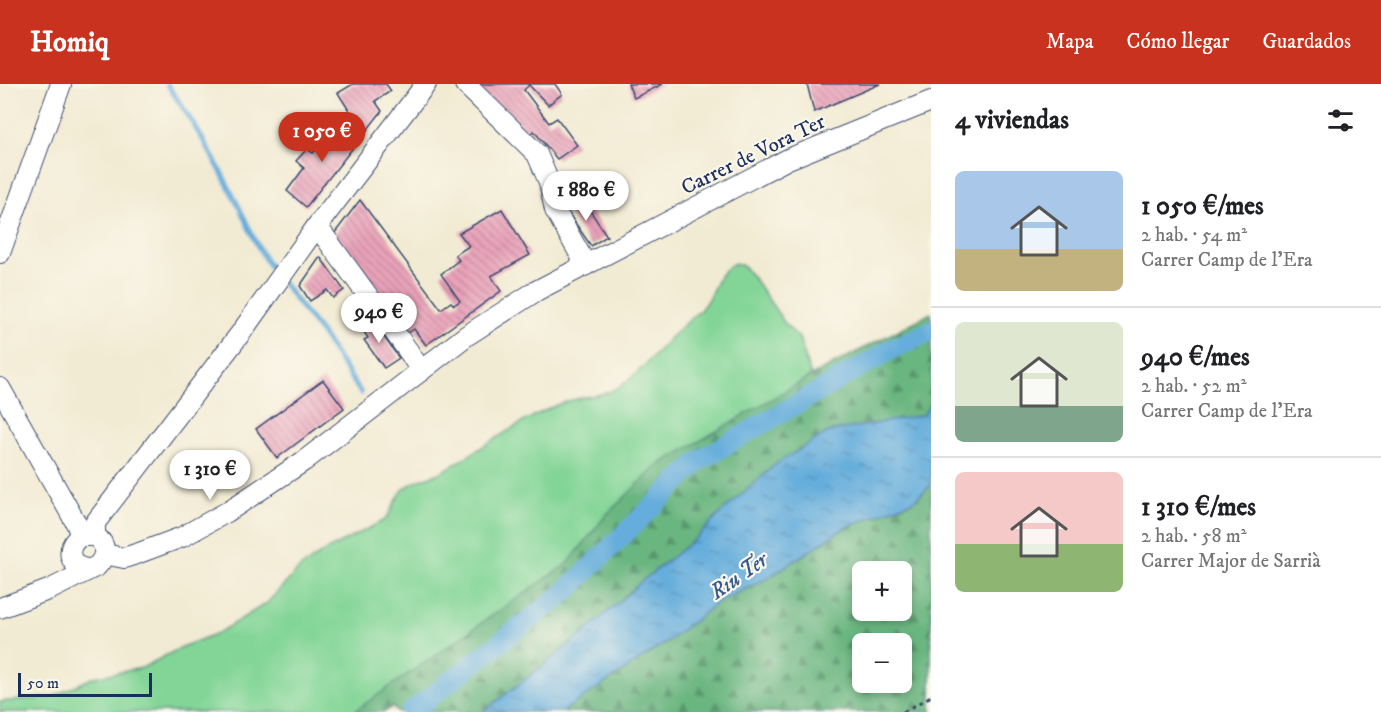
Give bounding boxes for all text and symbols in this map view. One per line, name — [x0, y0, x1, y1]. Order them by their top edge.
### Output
text: Homiq — [30, 25, 109, 60]
text: Mapa — [1046, 29, 1094, 55]
text: Cómo llegar — [1127, 29, 1229, 55]
text: Guardados — [1262, 29, 1351, 55]
text: 4 viviendas — [955, 104, 1069, 137]
icon: filters — [1324, 104, 1357, 137]
street label: Carrer de Vora Ter — [677, 109, 830, 201]
pin: 1 050 € — [267, 112, 377, 163]
text: 1 050 € — [292, 119, 352, 144]
pin: 1 880 € — [531, 171, 641, 222]
text: 1 880 € — [557, 178, 615, 203]
text: 1 050 €/mes — [1141, 190, 1264, 223]
icon: home — [1003, 195, 1075, 267]
text: 2 hab. · 54 m² — [1141, 223, 1247, 248]
text: Carrer Camp de l'Era — [1141, 248, 1313, 273]
pin: 940 € — [337, 293, 421, 344]
text: 940 € — [355, 300, 403, 325]
text: 940 €/mes — [1141, 341, 1250, 374]
icon: home — [1003, 346, 1075, 418]
text: 2 hab. · 52 m² — [1141, 374, 1247, 399]
text: Carrer Camp de l'Era — [1141, 399, 1313, 424]
pin: 1 310 € — [155, 450, 265, 501]
text: 1 310 € — [183, 457, 237, 482]
text: 1 310 €/mes — [1141, 491, 1256, 524]
icon: home — [1003, 496, 1075, 568]
text: 2 hab. · 58 m² — [1141, 524, 1247, 549]
water label: Riu Ter — [704, 545, 775, 606]
text: Carrer Major de Sarrià — [1141, 549, 1321, 574]
map controls — [852, 561, 912, 693]
button: + — [852, 561, 912, 621]
button: − — [852, 633, 912, 693]
scale bar — [18, 670, 152, 698]
text: 50 m — [27, 673, 59, 693]

